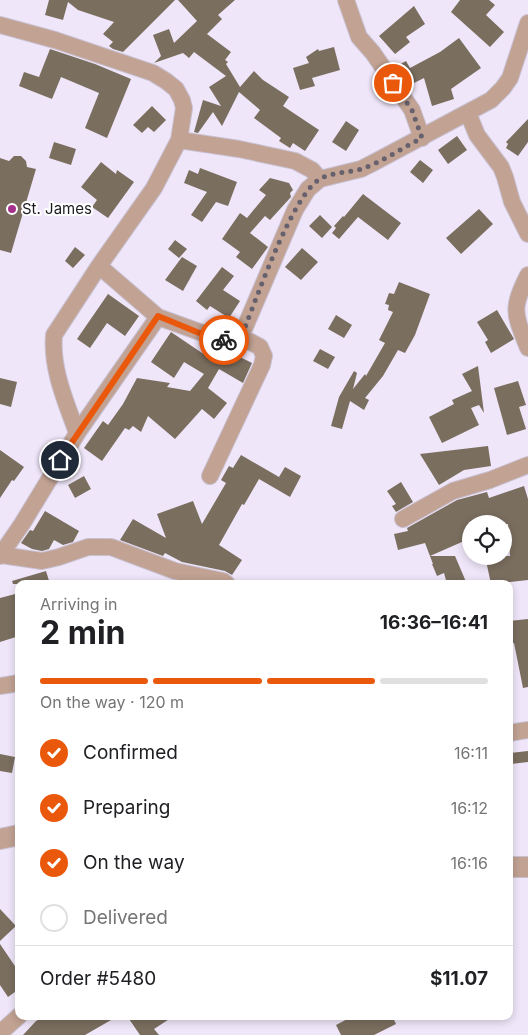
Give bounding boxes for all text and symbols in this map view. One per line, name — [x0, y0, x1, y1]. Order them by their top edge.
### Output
pin — [372, 62, 414, 104]
icon: bag — [379, 69, 407, 97]
place label: St. James — [22, 199, 92, 218]
marker: St. James — [6, 203, 18, 215]
courier — [199, 315, 249, 365]
icon: bike — [210, 326, 238, 354]
pin — [39, 439, 81, 481]
icon: home — [46, 446, 74, 474]
map controls — [462, 515, 512, 565]
button: locate — [462, 515, 512, 565]
text: Arriving in — [40, 594, 117, 614]
text: 16:36–16:41 — [380, 611, 488, 634]
text: 2 min — [40, 613, 126, 652]
text: On the way · 120 m — [40, 692, 184, 712]
icon: check — [40, 739, 68, 767]
text: Confirmed — [83, 741, 178, 764]
text: 16:11 — [454, 743, 488, 763]
icon: check — [40, 794, 68, 822]
text: Preparing — [83, 796, 170, 819]
text: 16:12 — [451, 798, 488, 818]
icon: check — [40, 849, 68, 877]
text: On the way — [83, 851, 185, 874]
text: 16:16 — [451, 853, 488, 873]
text: Delivered — [83, 906, 168, 929]
text: Order #5480 — [40, 967, 156, 990]
text: $11.07 — [430, 967, 488, 990]

